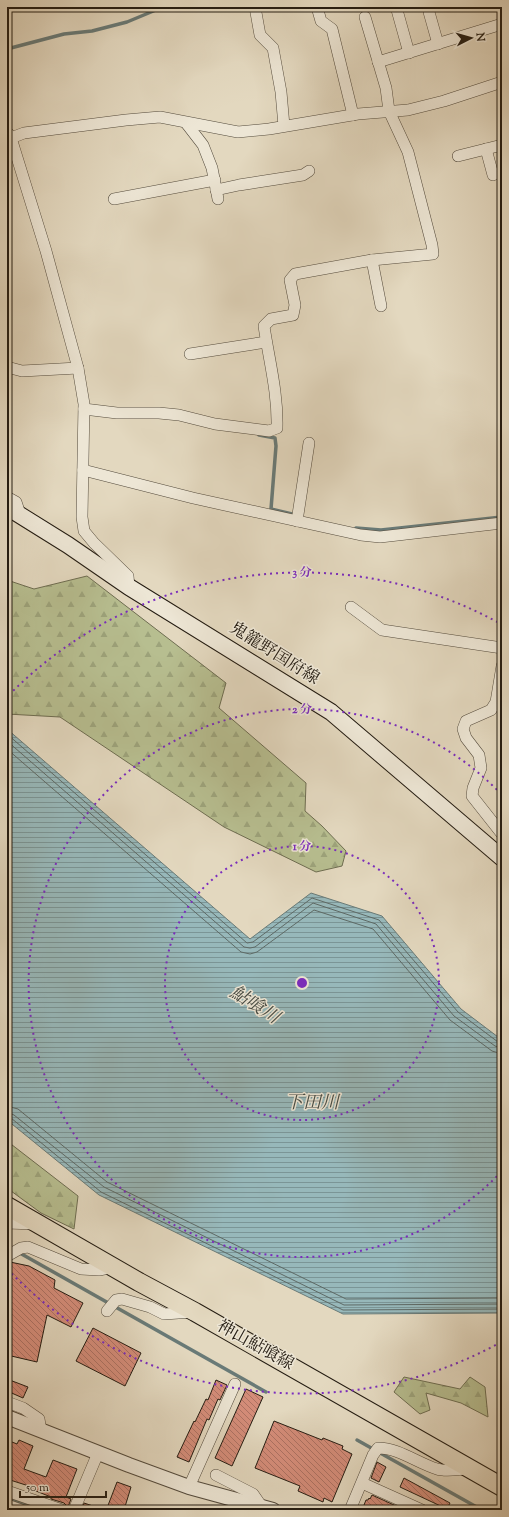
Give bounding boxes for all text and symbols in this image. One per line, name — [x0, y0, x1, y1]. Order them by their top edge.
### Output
north arrow — [451, 18, 491, 58]
text: N — [471, 31, 488, 42]
text: 3 分 — [292, 564, 312, 582]
street label: 鬼籠野国府線 — [224, 617, 324, 691]
text: 2 分 — [292, 701, 312, 719]
text: 1 分 — [292, 838, 311, 856]
centre of rings — [295, 976, 309, 990]
water label: 鮎喰川 — [224, 981, 285, 1032]
water label: 下田川 — [285, 1091, 341, 1117]
street label: 神山鮎喰線 — [212, 1315, 298, 1377]
scale bar — [20, 1473, 106, 1499]
text: 50 m — [25, 1479, 49, 1497]

